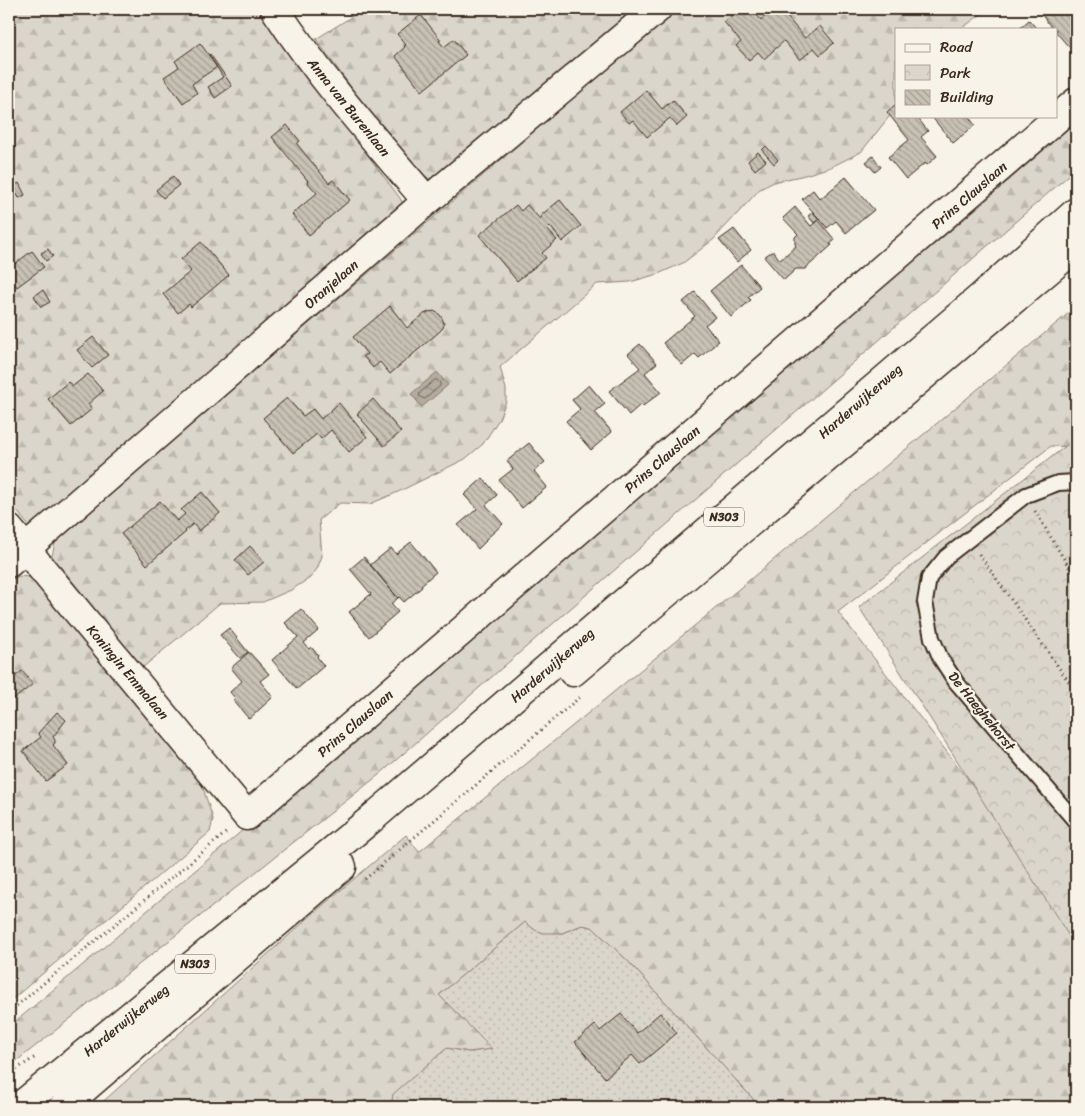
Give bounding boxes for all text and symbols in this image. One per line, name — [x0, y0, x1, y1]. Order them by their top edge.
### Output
legend — [895, 28, 1058, 118]
text: Road — [940, 34, 973, 60]
street label: Anna van Burenlaan — [300, 51, 397, 163]
text: Park — [940, 60, 971, 86]
text: Building — [940, 84, 994, 110]
street label: Prins Clauslaan — [926, 155, 1013, 236]
street label: Oranjelaan — [298, 253, 365, 316]
street label: Harderwijkerweg — [812, 357, 908, 445]
street label: Prins Clauslaan — [619, 419, 706, 500]
road number: N303 — [704, 508, 744, 526]
street label: Koningin Emmalaan — [80, 619, 176, 726]
street label: Harderwijkerweg — [504, 621, 600, 709]
street label: De Haeghehorst — [941, 666, 1023, 758]
street label: Prins Clauslaan — [312, 683, 399, 764]
road number: N303 — [175, 954, 215, 974]
street label: Harderwijkerweg — [77, 978, 175, 1063]

